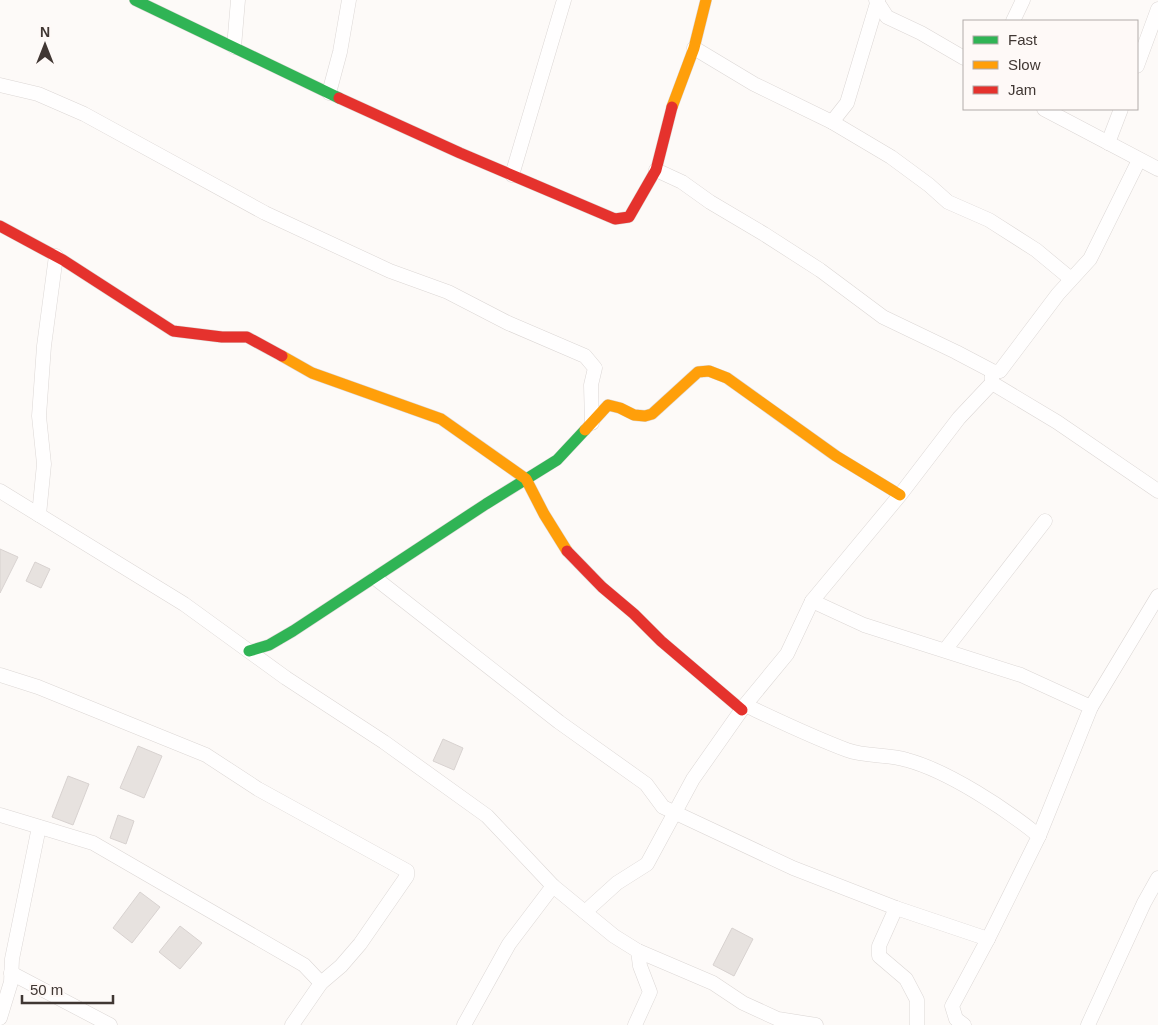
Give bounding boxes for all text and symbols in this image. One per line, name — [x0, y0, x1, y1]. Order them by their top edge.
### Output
north arrow — [20, 20, 70, 70]
legend — [963, 20, 1138, 110]
text: N — [40, 24, 50, 40]
text: Fast — [1008, 31, 1038, 48]
text: Slow — [1008, 56, 1041, 73]
text: Jam — [1008, 81, 1036, 98]
scale bar — [22, 972, 114, 1004]
text: 50 m — [30, 981, 63, 998]

